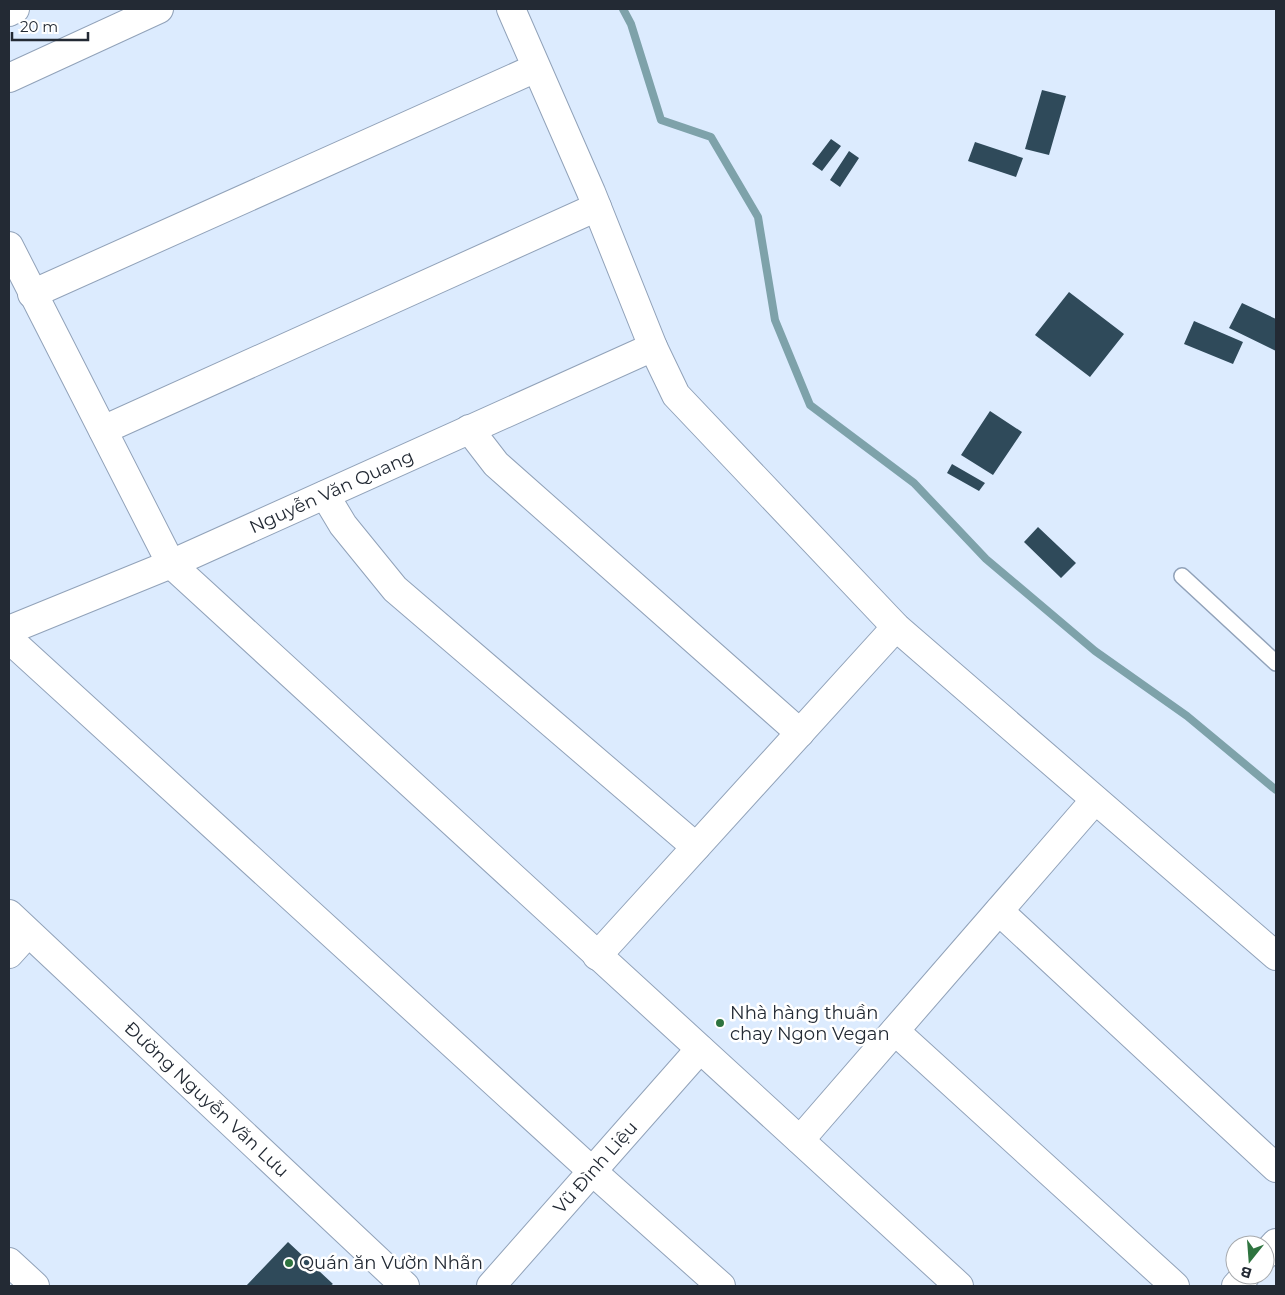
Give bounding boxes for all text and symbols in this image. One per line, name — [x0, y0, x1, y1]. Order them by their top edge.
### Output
scale bar — [12, 10, 89, 42]
text: 20 m — [20, 17, 58, 36]
street label: Nguyễn Văn Quang — [246, 445, 417, 538]
place label: Nhà hàng thuần chay Ngon Vegan — [730, 1002, 890, 1045]
street label: Đường Nguyễn Văn Lưu — [120, 1017, 293, 1182]
marker: Nhà hàng thuần chay Ngon Vegan — [714, 1017, 726, 1029]
street label: Vũ Đình Liệu — [549, 1117, 642, 1218]
north arrow — [1225, 1235, 1275, 1285]
place label: Quán ăn Vườn Nhãn — [299, 1252, 483, 1274]
marker: Quán ăn Vườn Nhãn — [283, 1257, 295, 1269]
text: B — [1238, 1262, 1254, 1283]

